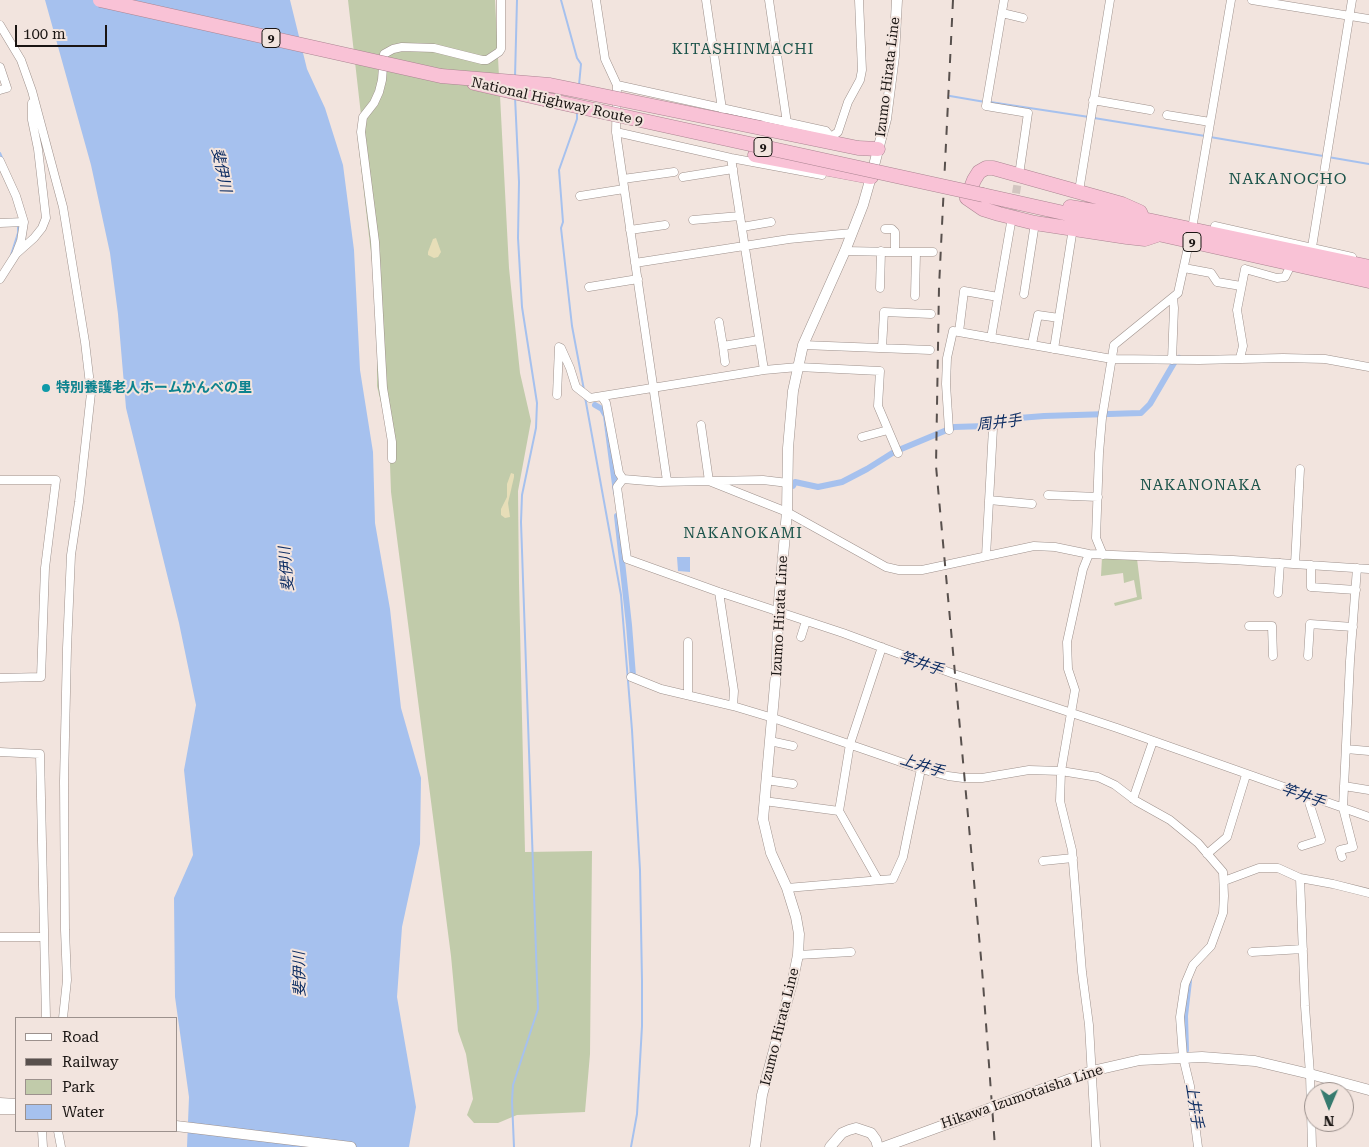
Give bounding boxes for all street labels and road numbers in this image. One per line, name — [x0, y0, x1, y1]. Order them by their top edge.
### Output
street label: Izumo Hirata Line — [872, 16, 904, 138]
road number: 9 — [262, 28, 280, 48]
street label: National Highway Route 9 — [470, 74, 644, 130]
road number: 9 — [754, 138, 772, 156]
road number: 9 — [1183, 232, 1201, 252]
street label: Izumo Hirata Line — [768, 555, 792, 677]
street label: Izumo Hirata Line — [757, 966, 803, 1088]
street label: Hikawa Izumotaisha Line — [939, 1061, 1105, 1133]

